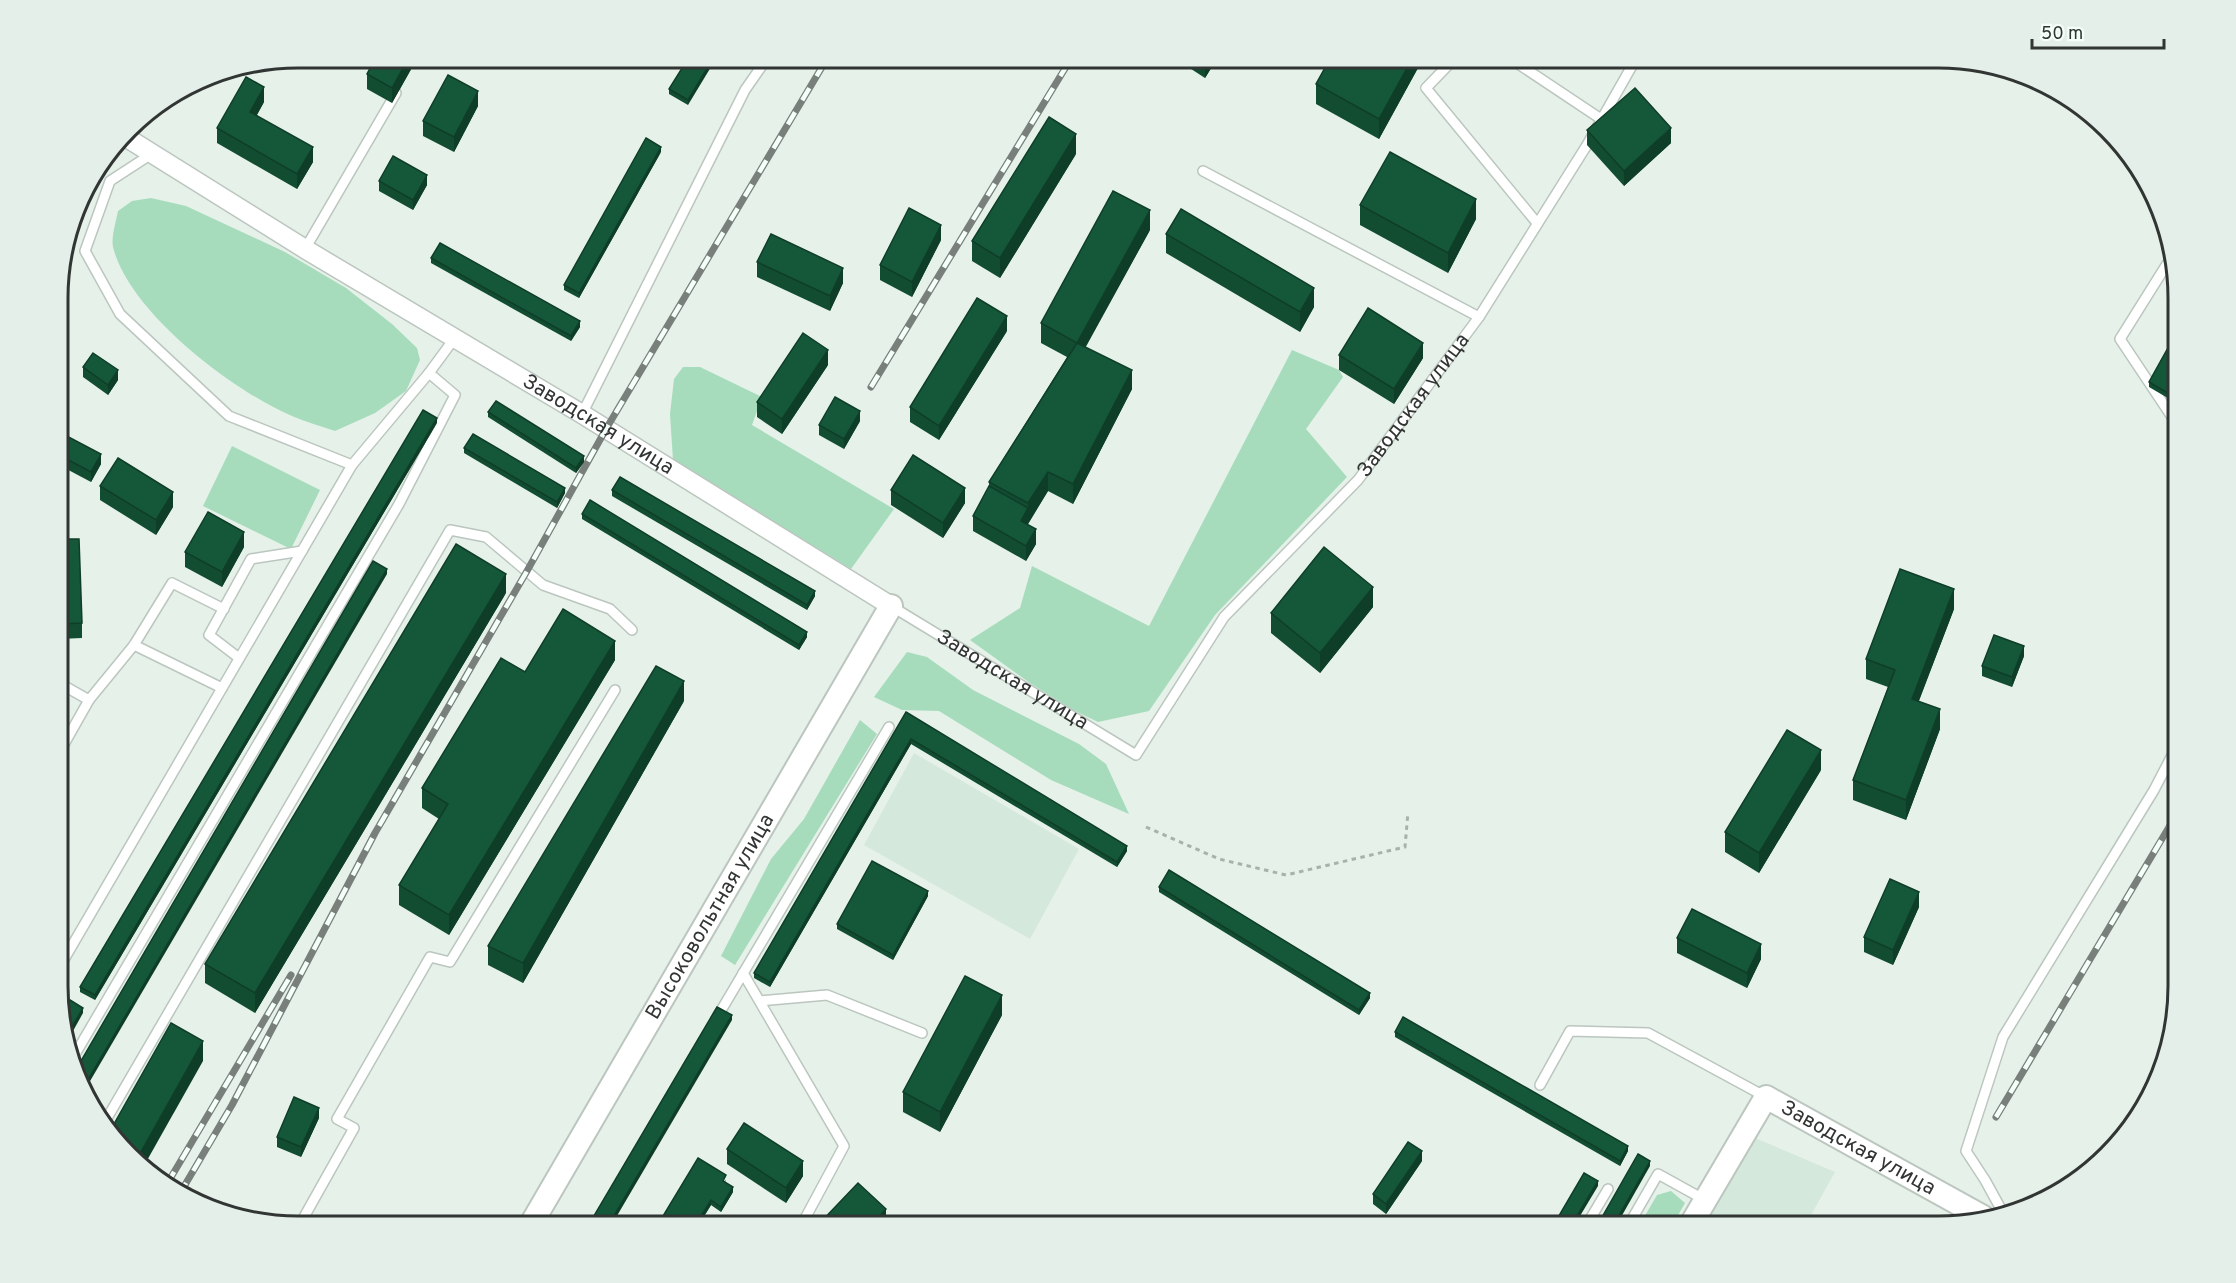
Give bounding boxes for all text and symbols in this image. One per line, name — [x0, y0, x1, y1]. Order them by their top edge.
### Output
scale bar — [2032, 12, 2164, 50]
text: 50 m — [2041, 23, 2083, 46]
street label: Заводская улица — [1351, 328, 1476, 483]
street label: Заводская улица — [517, 368, 679, 481]
street label: Заводская улица — [931, 623, 1093, 736]
street label: Высоковольтная улица — [640, 809, 781, 1024]
street label: Заводская улица — [1776, 1094, 1940, 1202]

